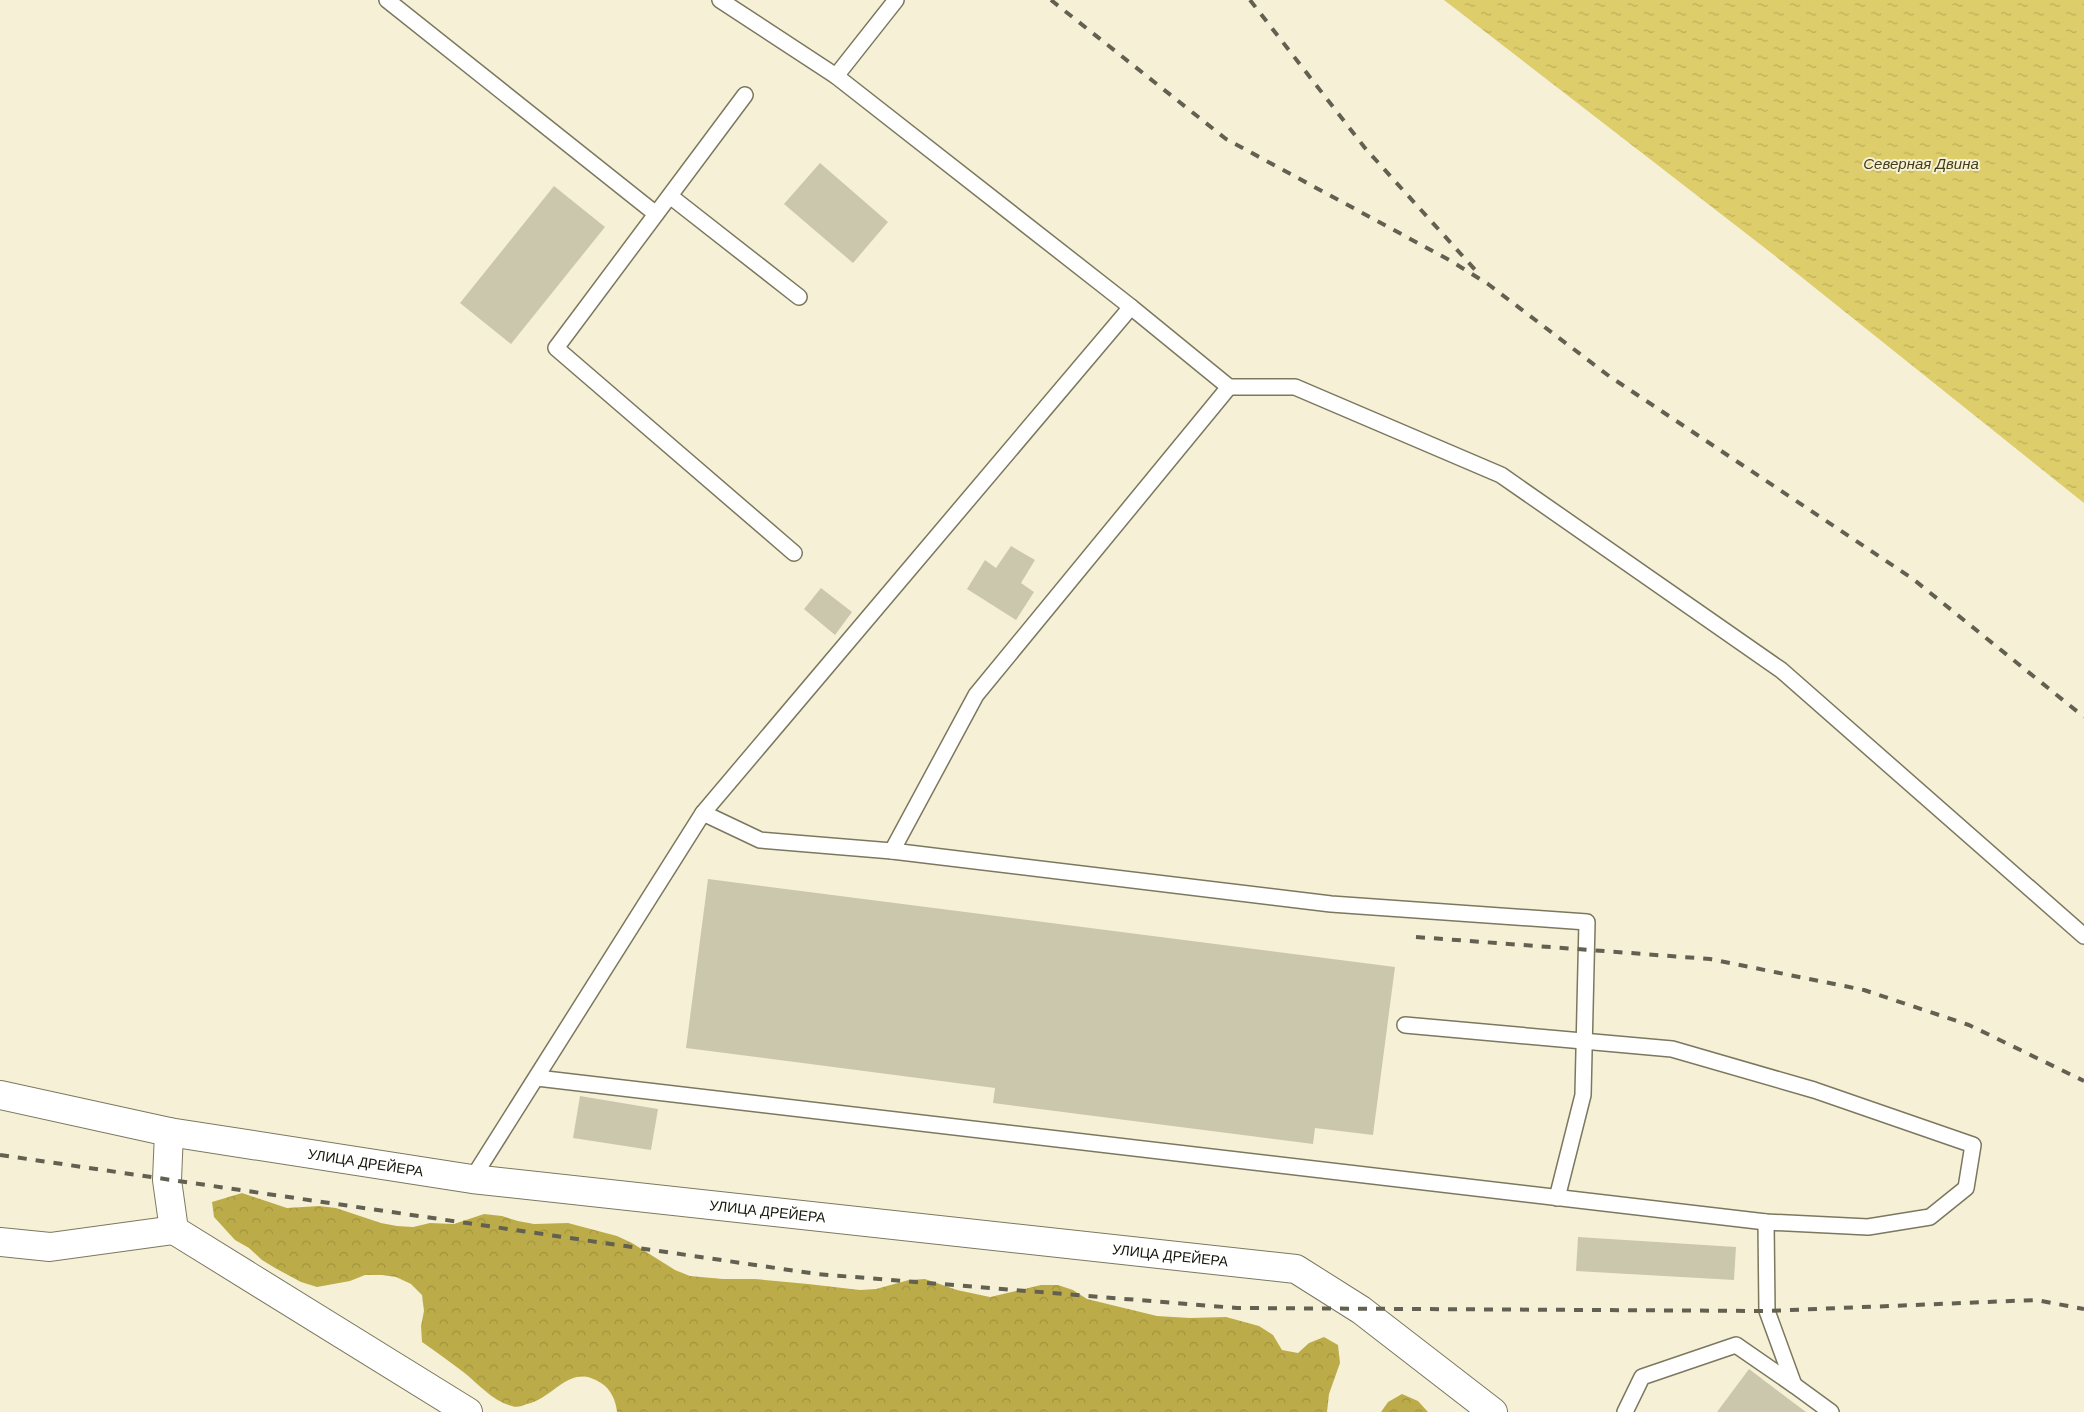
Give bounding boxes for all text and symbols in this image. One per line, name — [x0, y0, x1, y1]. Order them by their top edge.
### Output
water label: Северная Двина — [1863, 155, 1979, 172]
street label: УЛИЦА ДРЕЙЕРА — [307, 1146, 425, 1179]
street label: УЛИЦА ДРЕЙЕРА — [709, 1197, 827, 1226]
street label: УЛИЦА ДРЕЙЕРА — [1111, 1241, 1230, 1270]

